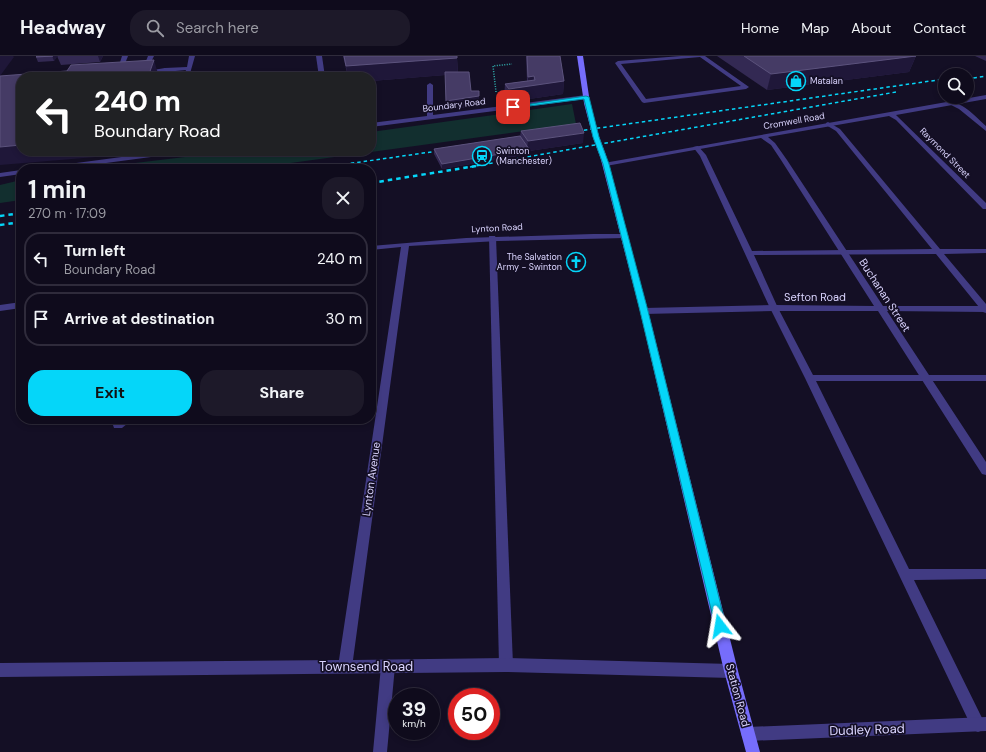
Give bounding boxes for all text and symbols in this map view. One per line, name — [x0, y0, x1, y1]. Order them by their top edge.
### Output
search box — [130, 10, 410, 46]
text: Headway — [20, 15, 106, 40]
icon: search — [144, 17, 166, 39]
text: Search here — [176, 18, 259, 38]
text: Home — [741, 19, 779, 37]
text: Map — [801, 19, 829, 37]
text: About — [851, 19, 891, 37]
text: Contact — [913, 19, 966, 37]
map controls — [938, 68, 974, 104]
button: search — [938, 68, 974, 104]
shop icon: Matalan — [785, 70, 807, 92]
place label: Matalan — [810, 75, 843, 87]
text: 240 m — [94, 83, 181, 120]
icon: left — [28, 88, 80, 140]
pin — [496, 90, 530, 124]
street label: Boundary Road — [422, 95, 486, 115]
icon: arrive — [502, 96, 524, 118]
street label: Cromwell Road — [762, 110, 826, 132]
text: Boundary Road — [94, 119, 221, 143]
street label: Raymond Street — [917, 125, 973, 181]
station icon: Swinton (Manchester) — [471, 145, 493, 167]
place label: Swinton (Manchester) — [496, 145, 552, 167]
text: 1 min — [28, 174, 86, 205]
button: close — [322, 177, 364, 219]
text: 270 m · 17:09 — [28, 205, 106, 222]
street label: Lynton Road — [471, 221, 523, 235]
text: Turn left — [64, 241, 125, 261]
icon: left — [30, 248, 52, 270]
text: 240 m — [317, 249, 362, 269]
place label: The Salvation Army - Swinton — [497, 251, 562, 273]
church icon: The Salvation Army - Swinton — [565, 251, 587, 273]
street label: Buchanan Street — [856, 256, 914, 334]
text: Boundary Road — [64, 261, 155, 278]
street label: Sefton Road — [784, 290, 846, 304]
icon: arrive — [30, 308, 52, 330]
text: Arrive at destination — [64, 309, 215, 329]
text: 30 m — [326, 309, 362, 329]
button: Exit — [28, 370, 192, 416]
button: Share — [200, 370, 364, 416]
street label: Lynton Avenue — [359, 441, 383, 517]
position arrow — [699, 605, 741, 647]
street label: Townsend Road — [319, 658, 413, 675]
street label: Station Road — [723, 662, 753, 728]
speed limit sign: 50 — [448, 688, 500, 740]
text: 39 — [402, 696, 426, 722]
text: km/h — [402, 717, 426, 730]
street label: Dudley Road — [829, 720, 905, 739]

